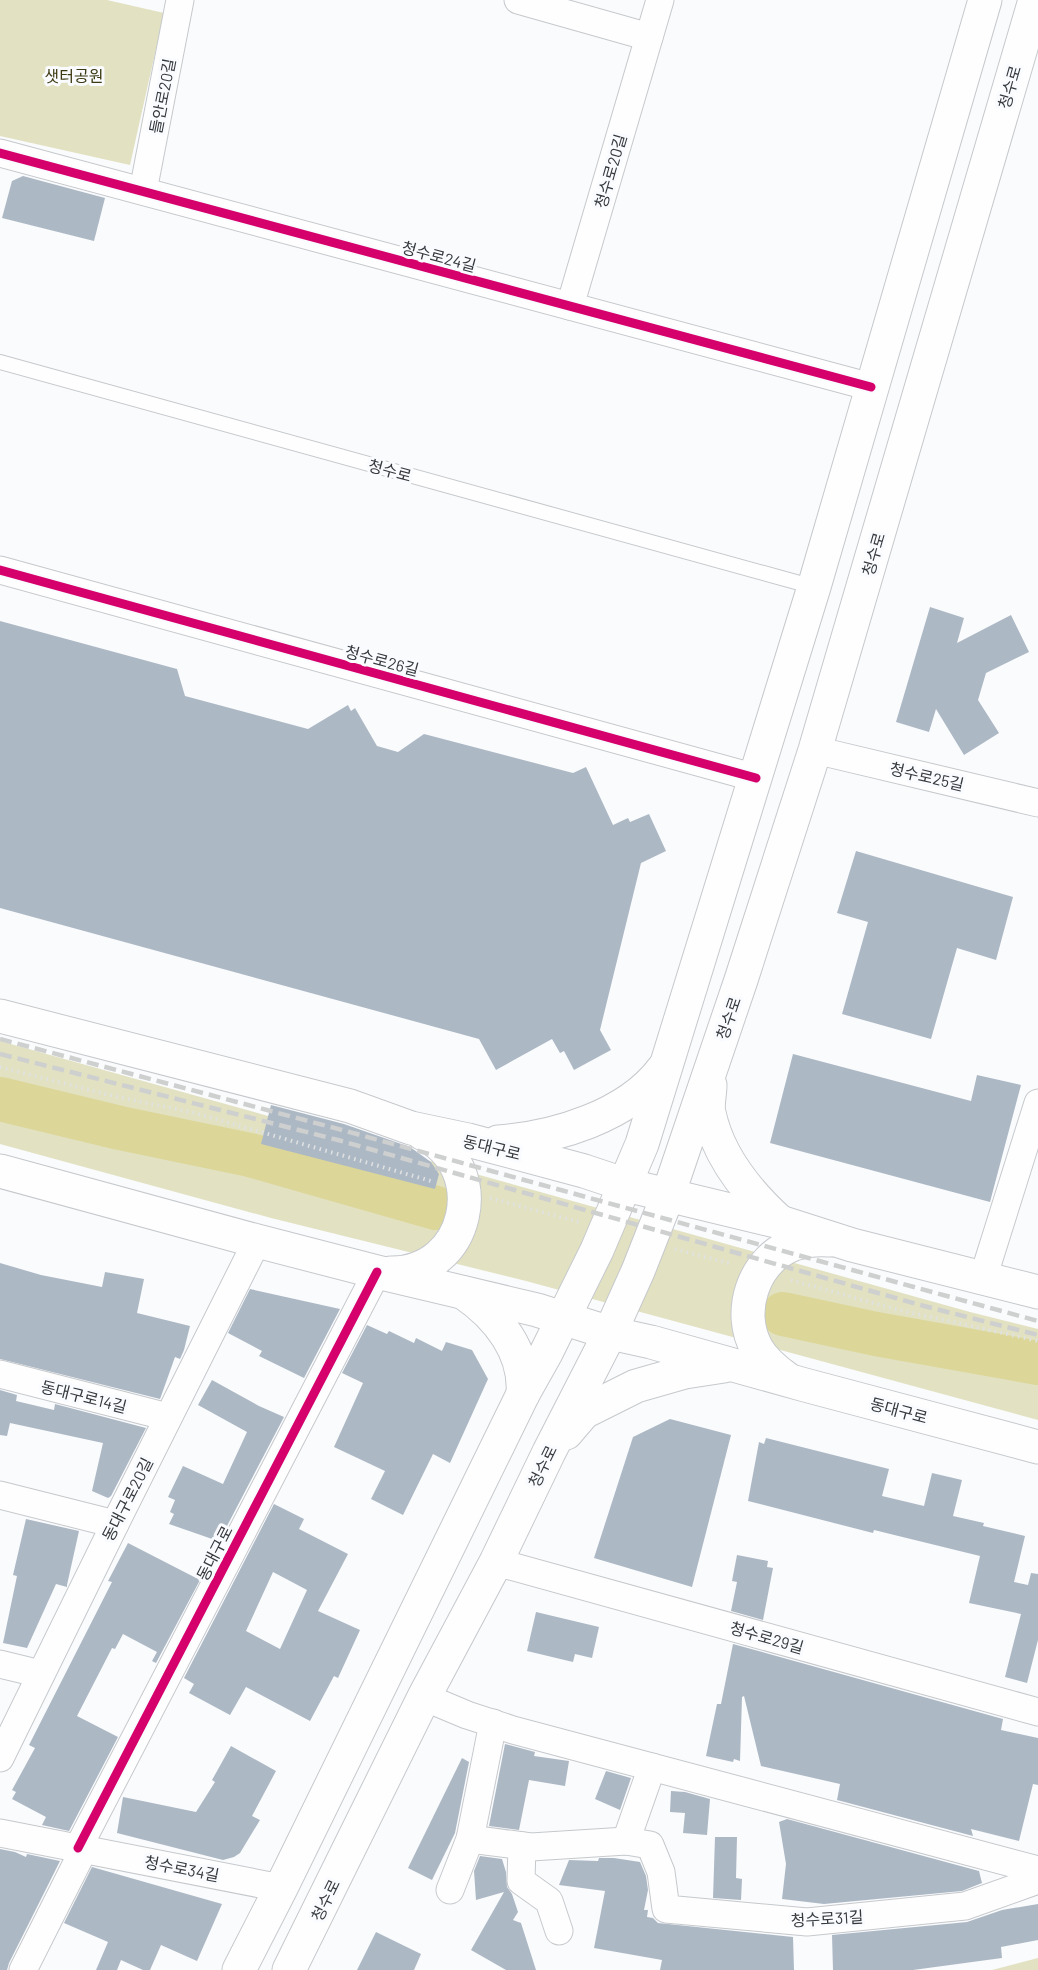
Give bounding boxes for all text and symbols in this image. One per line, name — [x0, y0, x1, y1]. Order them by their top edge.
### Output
street label: 들안로20길 — [145, 57, 179, 135]
street label: 청수로 — [994, 63, 1024, 111]
park label: 샛터공원 — [45, 66, 103, 85]
street label: 청수로20길 — [590, 132, 630, 210]
street label: 청수로24길 — [400, 237, 478, 275]
street label: 청수로 — [366, 455, 414, 485]
street label: 청수로 — [858, 530, 888, 578]
street label: 청수로26길 — [343, 641, 421, 679]
street label: 청수로25길 — [888, 758, 966, 794]
street label: 청수로 — [712, 994, 744, 1042]
street label: 동대구로 — [461, 1131, 523, 1163]
street label: 동대구로14길 — [39, 1376, 129, 1416]
street label: 동대구로 — [868, 1393, 930, 1427]
street label: 청수로 — [524, 1442, 560, 1490]
street label: 동대구로20길 — [98, 1454, 156, 1544]
street label: 동대구로 — [192, 1522, 236, 1584]
street label: 청수로29길 — [728, 1617, 806, 1657]
street label: 청수로34길 — [143, 1851, 221, 1885]
street label: 청수로 — [307, 1876, 343, 1924]
street label: 청수로31길 — [790, 1907, 864, 1929]

